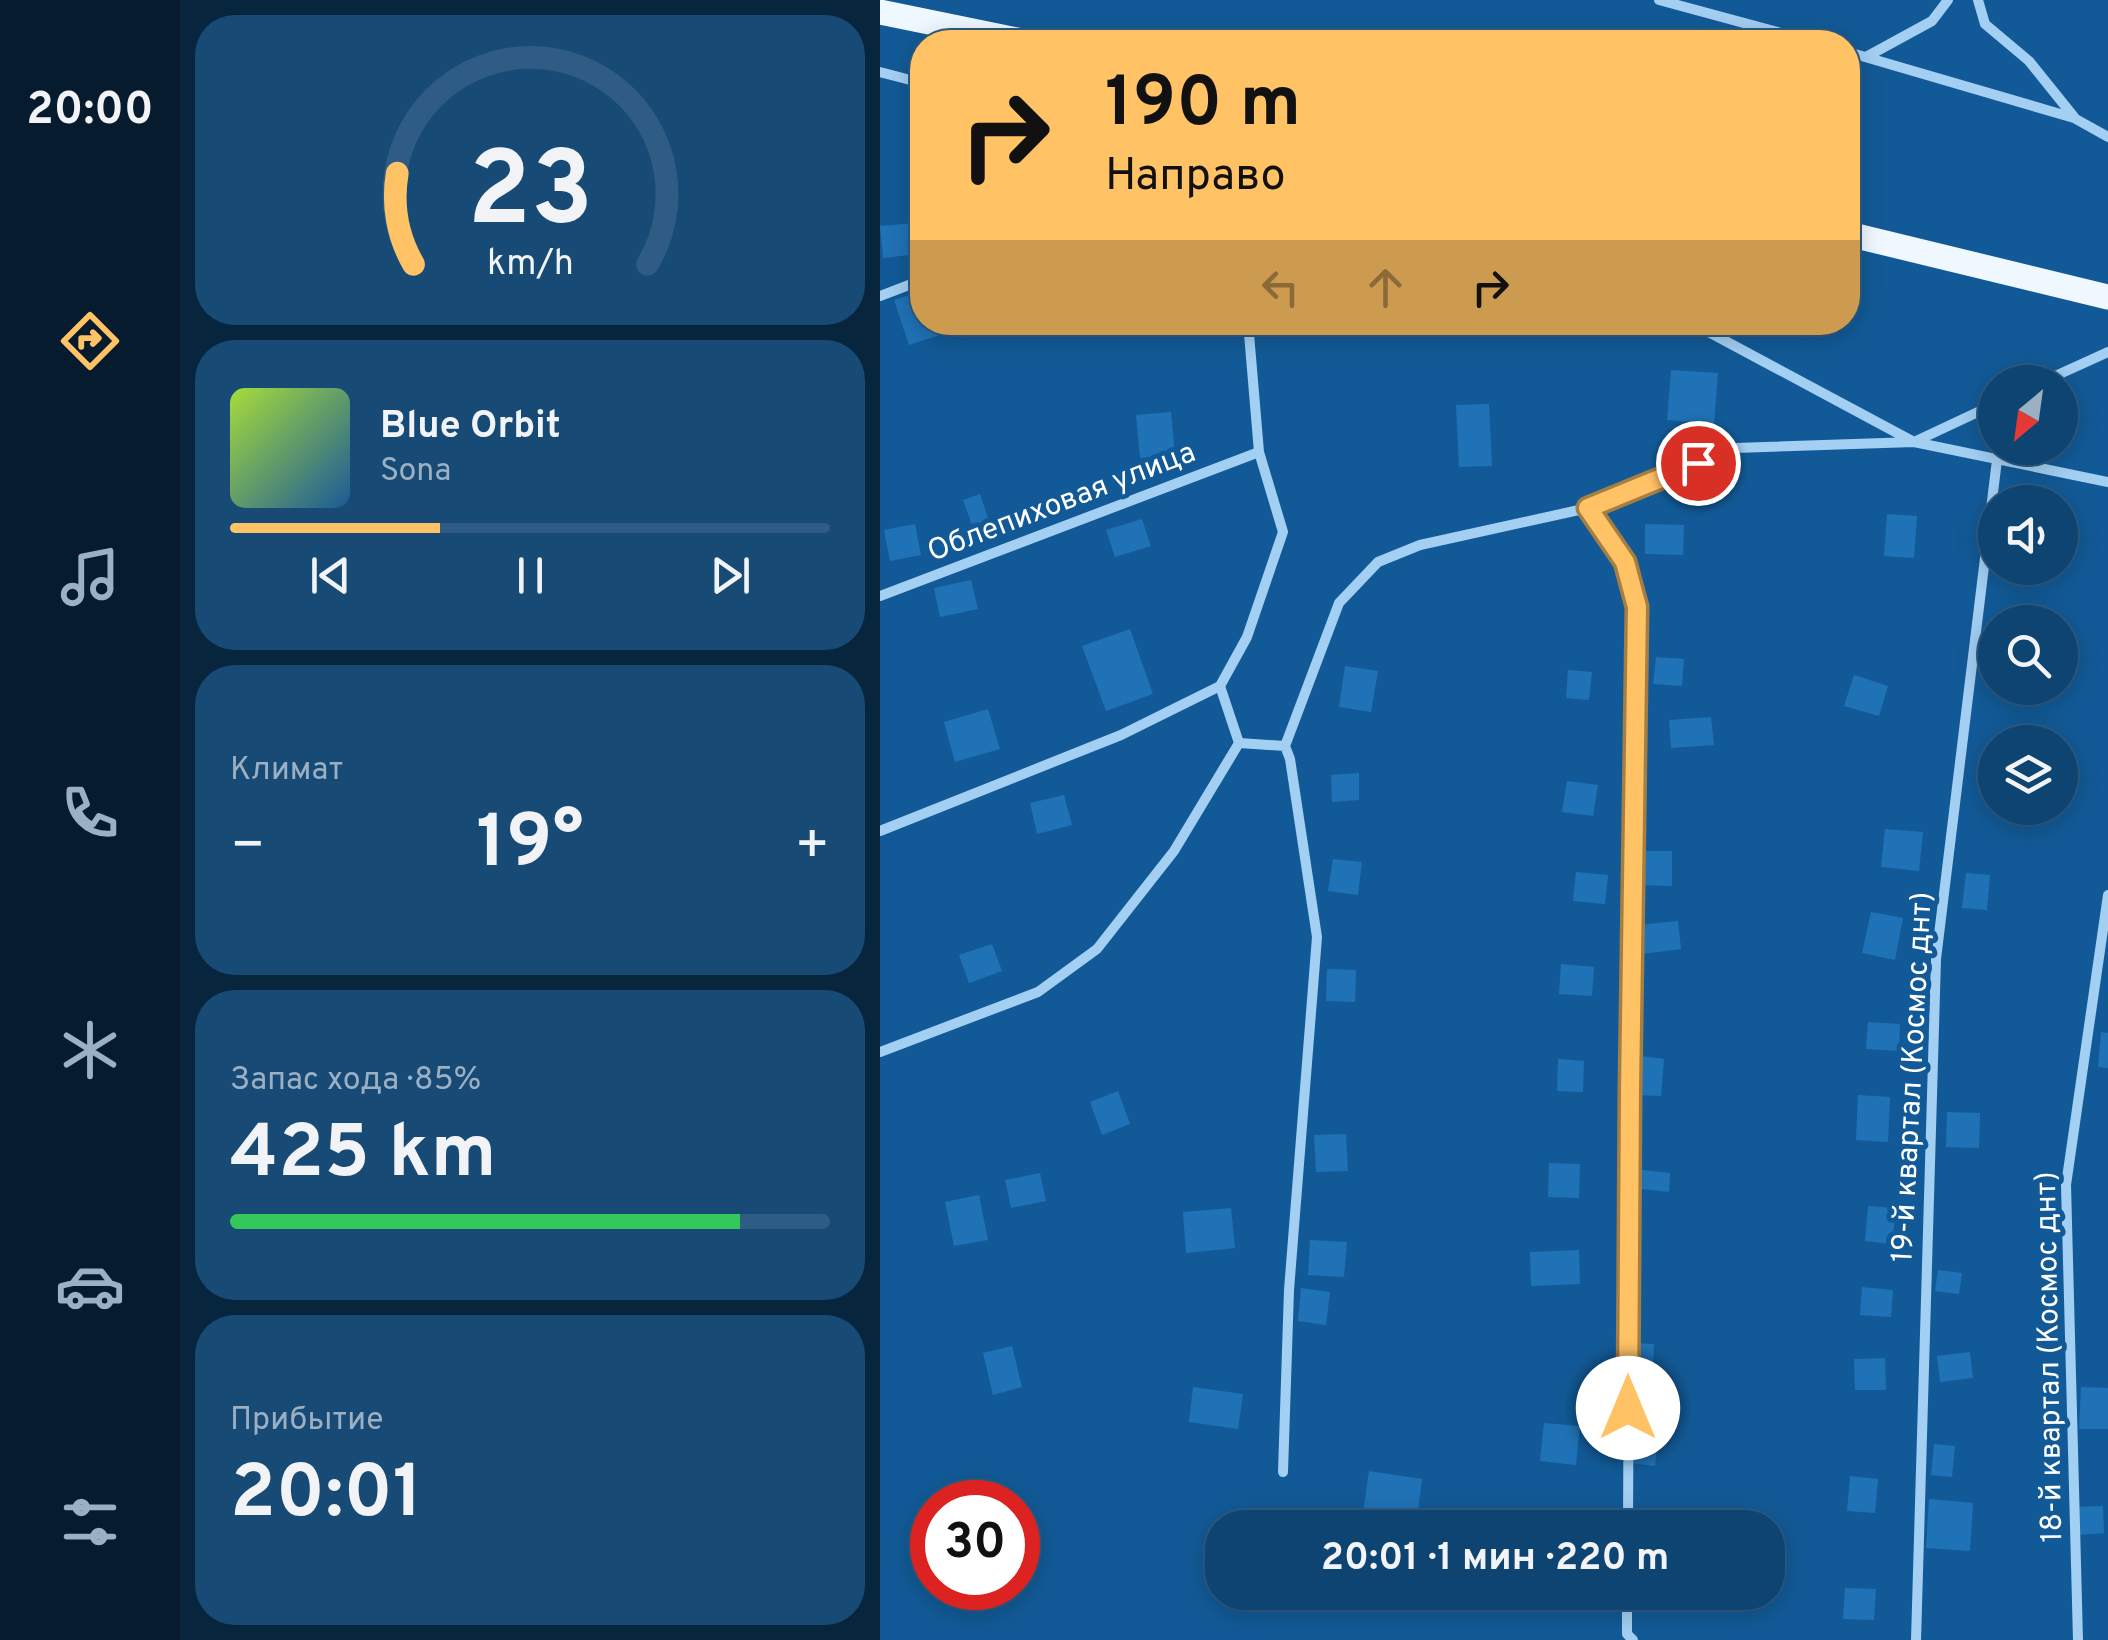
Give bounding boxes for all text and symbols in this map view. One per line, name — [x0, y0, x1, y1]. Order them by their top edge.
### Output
text: 190 m — [1105, 62, 1301, 151]
icon: right — [940, 70, 1070, 200]
text: 20:00 — [26, 83, 154, 140]
text: 23 — [467, 130, 593, 262]
text: Направо — [1105, 149, 1286, 206]
text: km/h — [487, 242, 573, 288]
icon: left — [1253, 260, 1308, 315]
icon: ahead — [1358, 260, 1413, 315]
icon: right — [1463, 260, 1518, 315]
icon: directions — [55, 306, 125, 376]
north arrow — [1978, 365, 2078, 465]
map controls — [1978, 365, 2078, 825]
text: Blue Orbit — [380, 403, 561, 452]
pin — [1656, 421, 1741, 506]
street label: Облепиховая улица — [923, 435, 1201, 572]
icon: arrive — [1671, 436, 1726, 491]
text: Sona — [380, 452, 451, 492]
button: sound — [1978, 485, 2078, 585]
icon: music — [55, 542, 125, 612]
icon: previous — [303, 548, 358, 603]
icon: pause — [503, 548, 558, 603]
icon: next — [703, 548, 758, 603]
button: search — [1978, 605, 2078, 705]
button: layers — [1978, 725, 2078, 825]
text: Климат — [230, 751, 343, 791]
icon: phone — [55, 778, 125, 848]
text: 19° — [476, 799, 584, 894]
text: − — [230, 813, 265, 883]
text: + — [795, 813, 830, 883]
street label: 19-й квартал (Космос днт) — [1885, 891, 1942, 1263]
icon: climate — [55, 1015, 125, 1085]
text: Запас хода · 85% — [230, 1061, 481, 1101]
text: 425 km — [230, 1109, 496, 1204]
street label: 18-й квартал (Космос днт) — [2029, 1171, 2072, 1543]
icon: car — [55, 1251, 125, 1321]
position arrow — [1576, 1356, 1680, 1460]
text: Прибытие — [230, 1401, 384, 1441]
text: 20:01 — [230, 1449, 423, 1544]
speed limit sign: 30 — [910, 1480, 1040, 1610]
icon: filters — [55, 1487, 125, 1557]
text: 20:01 · 1 мин · 220 m — [1321, 1535, 1669, 1584]

